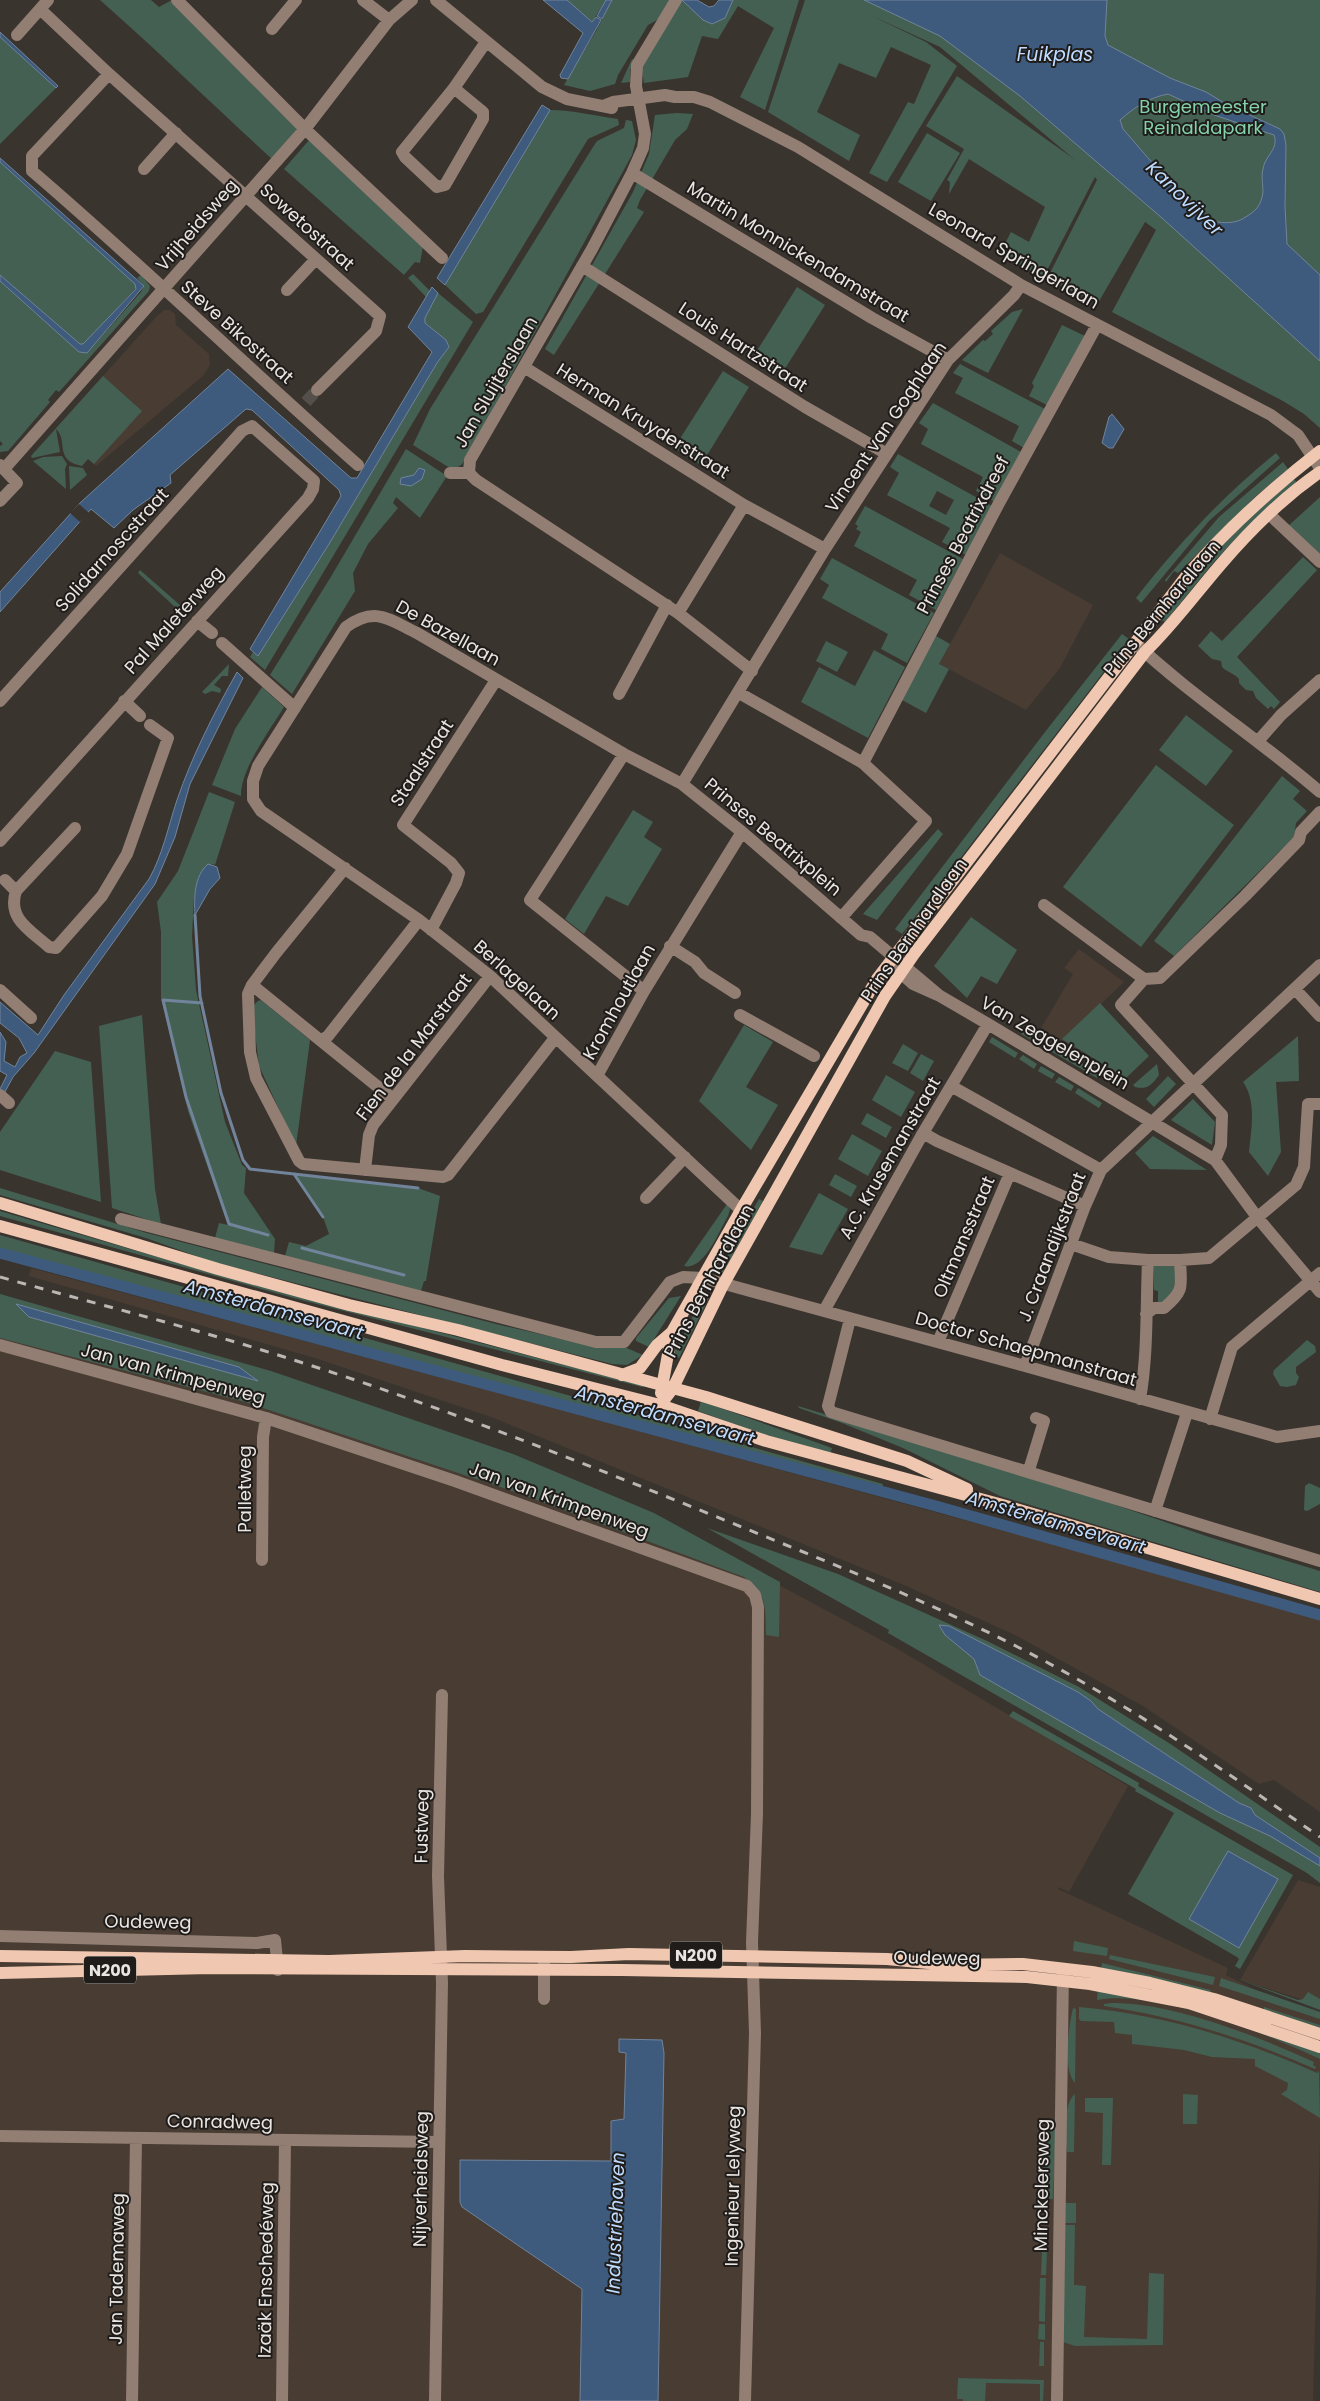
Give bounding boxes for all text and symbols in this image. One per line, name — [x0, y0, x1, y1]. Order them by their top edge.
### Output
water label: Fuikplas — [1017, 41, 1093, 68]
park label: Burgemeester Reinaldapark — [1139, 94, 1267, 140]
water label: Kanovijver — [1140, 155, 1230, 243]
street label: Vrijheidsweg — [150, 173, 244, 276]
street label: Martin Monnickendamstraat — [682, 175, 914, 328]
street label: Sowetostraat — [255, 177, 360, 276]
street label: Leonard Springerlaan — [924, 196, 1104, 315]
street label: Steve Bikostraat — [175, 274, 299, 389]
street label: Louis Hartzstraat — [674, 296, 813, 398]
street label: Jan Sluijterslaan — [448, 312, 543, 452]
street label: Vincent van Goghlaan — [819, 336, 952, 517]
street label: Herman Kruyderstraat — [552, 357, 735, 484]
street label: Prinses Beatrixdreef — [910, 451, 1015, 618]
street label: Solidarnoscstraat — [49, 482, 174, 617]
street label: Prins Bernhardlaan — [1097, 534, 1226, 681]
street label: Pal Maleterweg — [118, 560, 229, 679]
street label: De Bazellaan — [391, 594, 505, 672]
street label: Staalstraat — [384, 714, 459, 811]
street label: Prinses Beatrixplein — [699, 772, 847, 902]
street label: Prins Bernhardlaan — [854, 853, 973, 1007]
street label: Berlagelaan — [468, 934, 566, 1025]
street label: Kromhoutlaan — [576, 939, 661, 1064]
street label: Fien de la Marstraat — [350, 968, 477, 1125]
street label: Van Zeggelenplein — [976, 990, 1134, 1095]
street label: A.C. Krusemanstraat — [833, 1072, 946, 1244]
street label: J. Craandijkstraat — [1011, 1168, 1092, 1325]
street label: Oltmansstraat — [927, 1172, 1001, 1302]
street label: Prins Bernhardlaan — [657, 1200, 760, 1362]
water label: Amsterdamsevaart — [180, 1272, 368, 1347]
street label: Doctor Schaepmanstraat — [913, 1305, 1140, 1392]
street label: Jan van Krimpenweg — [78, 1337, 268, 1410]
water label: Amsterdamsevaart — [571, 1378, 759, 1453]
street label: Palletweg — [232, 1445, 257, 1533]
street label: Jan van Krimpenweg — [466, 1455, 653, 1544]
water label: Amsterdamsevaart — [962, 1484, 1150, 1561]
street label: Fustweg — [408, 1788, 435, 1864]
street label: Oudeweg — [104, 1908, 192, 1935]
road number: N200 — [670, 1942, 722, 1968]
street label: Oudeweg — [893, 1944, 981, 1971]
road number: N200 — [84, 1956, 136, 1984]
street label: Ingenieur Lelyweg — [719, 2105, 746, 2267]
street label: Conradweg — [167, 2108, 273, 2135]
street label: Nijverheidsweg — [407, 2111, 434, 2247]
street label: Minckelersweg — [1028, 2118, 1055, 2251]
water label: Industriehaven — [600, 2152, 631, 2294]
street label: Izaäk Enschedéweg — [251, 2182, 280, 2358]
street label: Jan Tademaweg — [103, 2193, 130, 2345]

